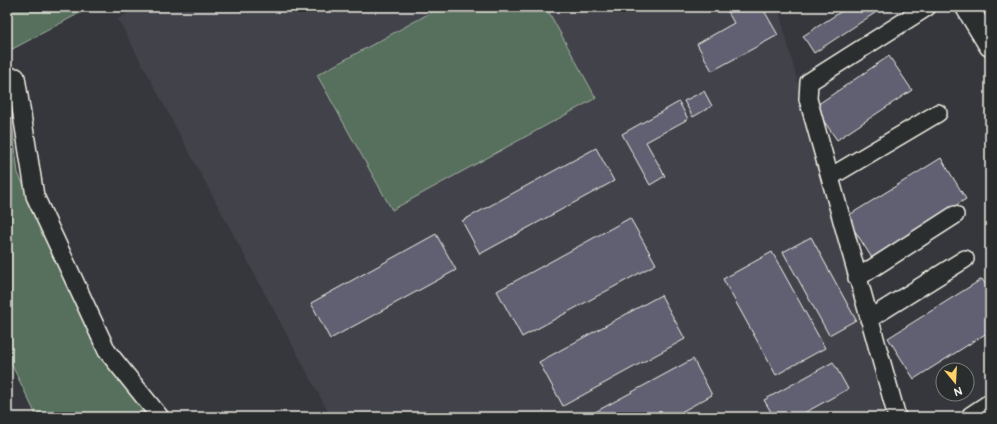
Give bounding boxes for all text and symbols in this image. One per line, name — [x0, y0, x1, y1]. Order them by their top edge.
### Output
north arrow — [935, 362, 975, 402]
text: N — [952, 384, 964, 398]

